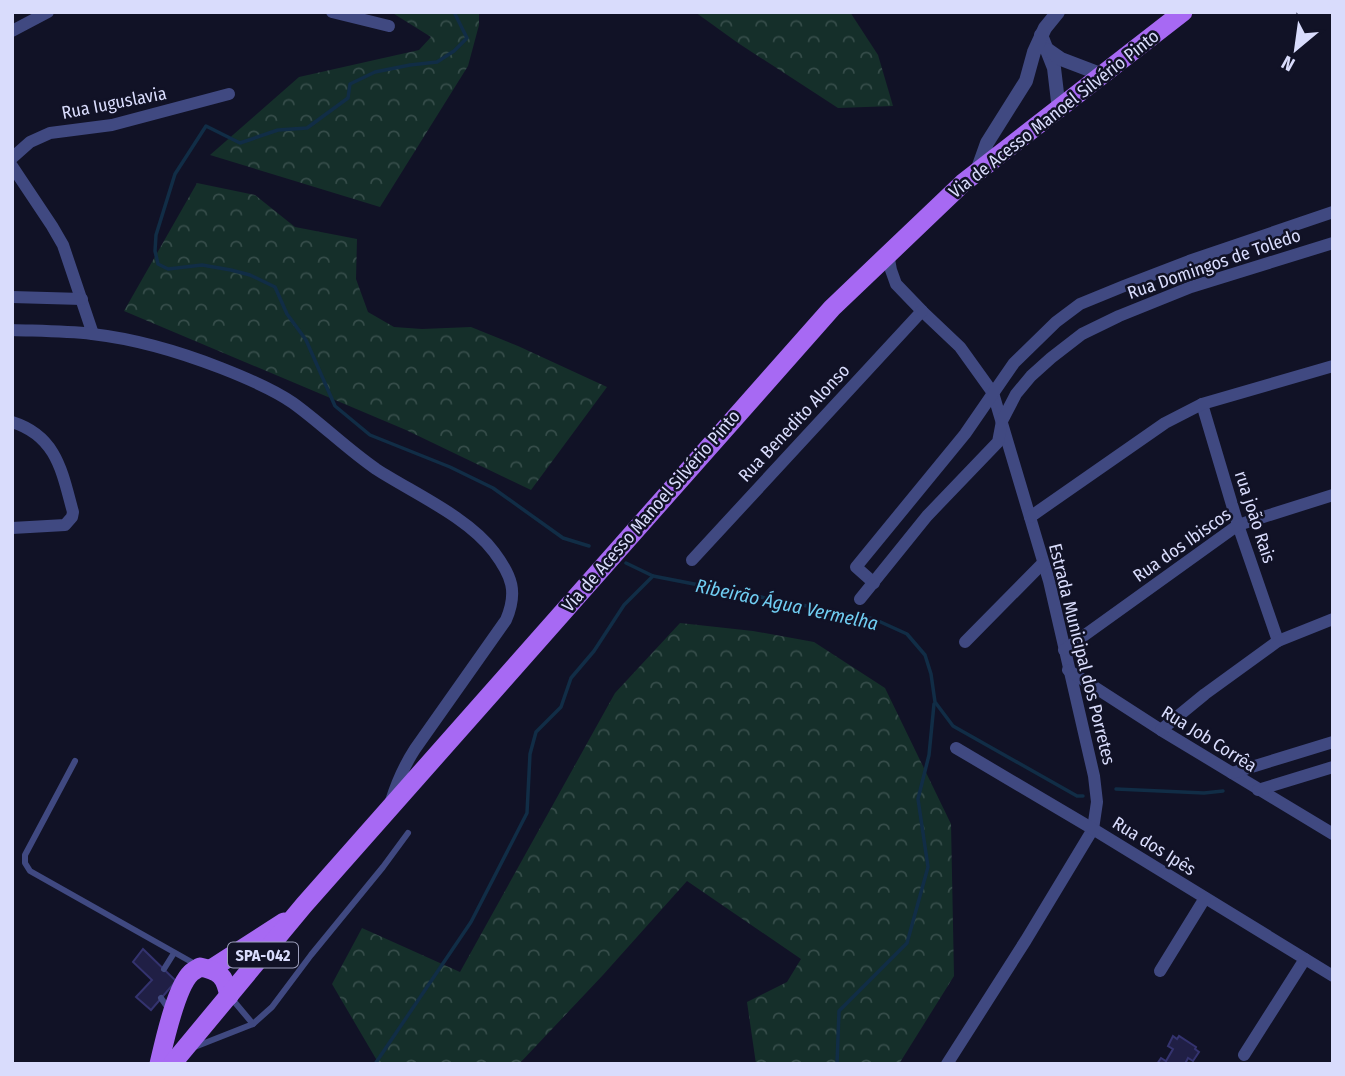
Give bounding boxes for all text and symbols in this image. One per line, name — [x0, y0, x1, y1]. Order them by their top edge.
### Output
north arrow — [1261, 14, 1331, 84]
street label: Via de Acesso Manoel Silvério Pinto — [945, 25, 1163, 203]
text: N — [1277, 51, 1299, 76]
street label: Rua Iuguslavia — [60, 82, 168, 124]
street label: Rua Domingos de Toledo — [1124, 224, 1304, 304]
street label: Rua Benedito Alonso — [734, 359, 854, 487]
street label: Via de Acesso Manoel Silvério Pinto — [557, 405, 745, 617]
street label: rua joão Rais — [1230, 468, 1280, 566]
street label: Rua dos Ibiscos — [1129, 503, 1235, 587]
street label: Estrada Municipal dos Porretes — [1044, 541, 1120, 767]
water label: Ribeirão Água Vermelha — [694, 574, 880, 635]
street label: Rua Job Corrêa — [1157, 701, 1261, 777]
street label: Rua dos Ipês — [1108, 812, 1200, 880]
road number: SPA-042 — [228, 942, 298, 967]

